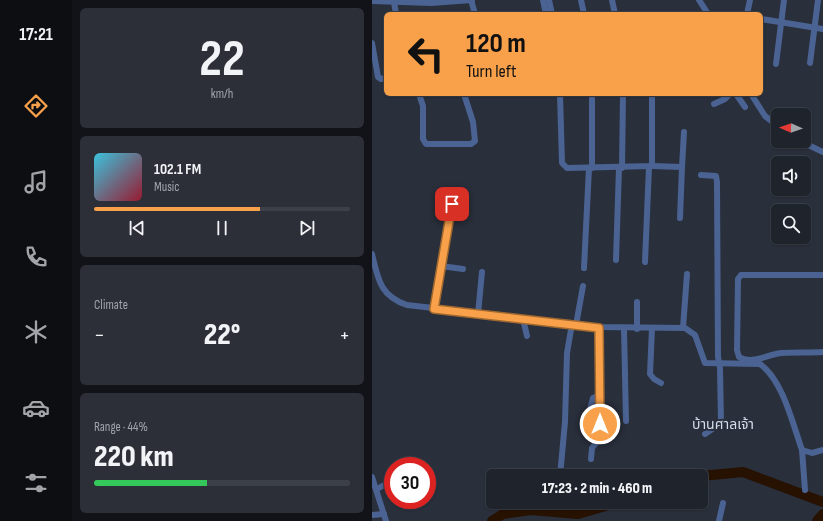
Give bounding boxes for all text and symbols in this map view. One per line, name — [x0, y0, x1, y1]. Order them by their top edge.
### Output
text: 17:21 — [19, 24, 53, 45]
text: 120 m — [466, 27, 526, 60]
text: 22 — [199, 28, 245, 91]
icon: left — [400, 28, 452, 80]
text: Turn left — [466, 61, 517, 82]
text: km/h — [211, 86, 233, 102]
icon: directions — [22, 92, 50, 120]
north arrow — [771, 108, 811, 148]
map controls — [771, 108, 811, 244]
button: sound — [771, 156, 811, 196]
text: 102.1 FM — [154, 160, 201, 179]
icon: music — [22, 168, 50, 196]
text: Music — [154, 179, 179, 195]
pin — [435, 187, 469, 221]
icon: arrive — [441, 193, 463, 215]
button: search — [771, 204, 811, 244]
icon: previous — [126, 217, 148, 239]
icon: pause — [211, 217, 233, 239]
icon: next — [296, 217, 318, 239]
icon: phone — [22, 243, 50, 271]
text: Climate — [94, 297, 128, 313]
text: 22° — [204, 317, 240, 353]
icon: climate — [22, 318, 50, 346]
text: − — [94, 322, 105, 349]
text: + — [339, 322, 350, 349]
icon: car — [22, 394, 50, 422]
position arrow — [579, 403, 621, 445]
district label: บ้านศาลเจ้า — [692, 416, 754, 433]
text: Range · 44% — [94, 419, 148, 435]
text: 220 km — [94, 439, 174, 475]
speed limit sign: 30 — [384, 457, 436, 509]
icon: filters — [22, 469, 50, 497]
text: 17:23 · 2 min · 460 m — [542, 479, 652, 498]

